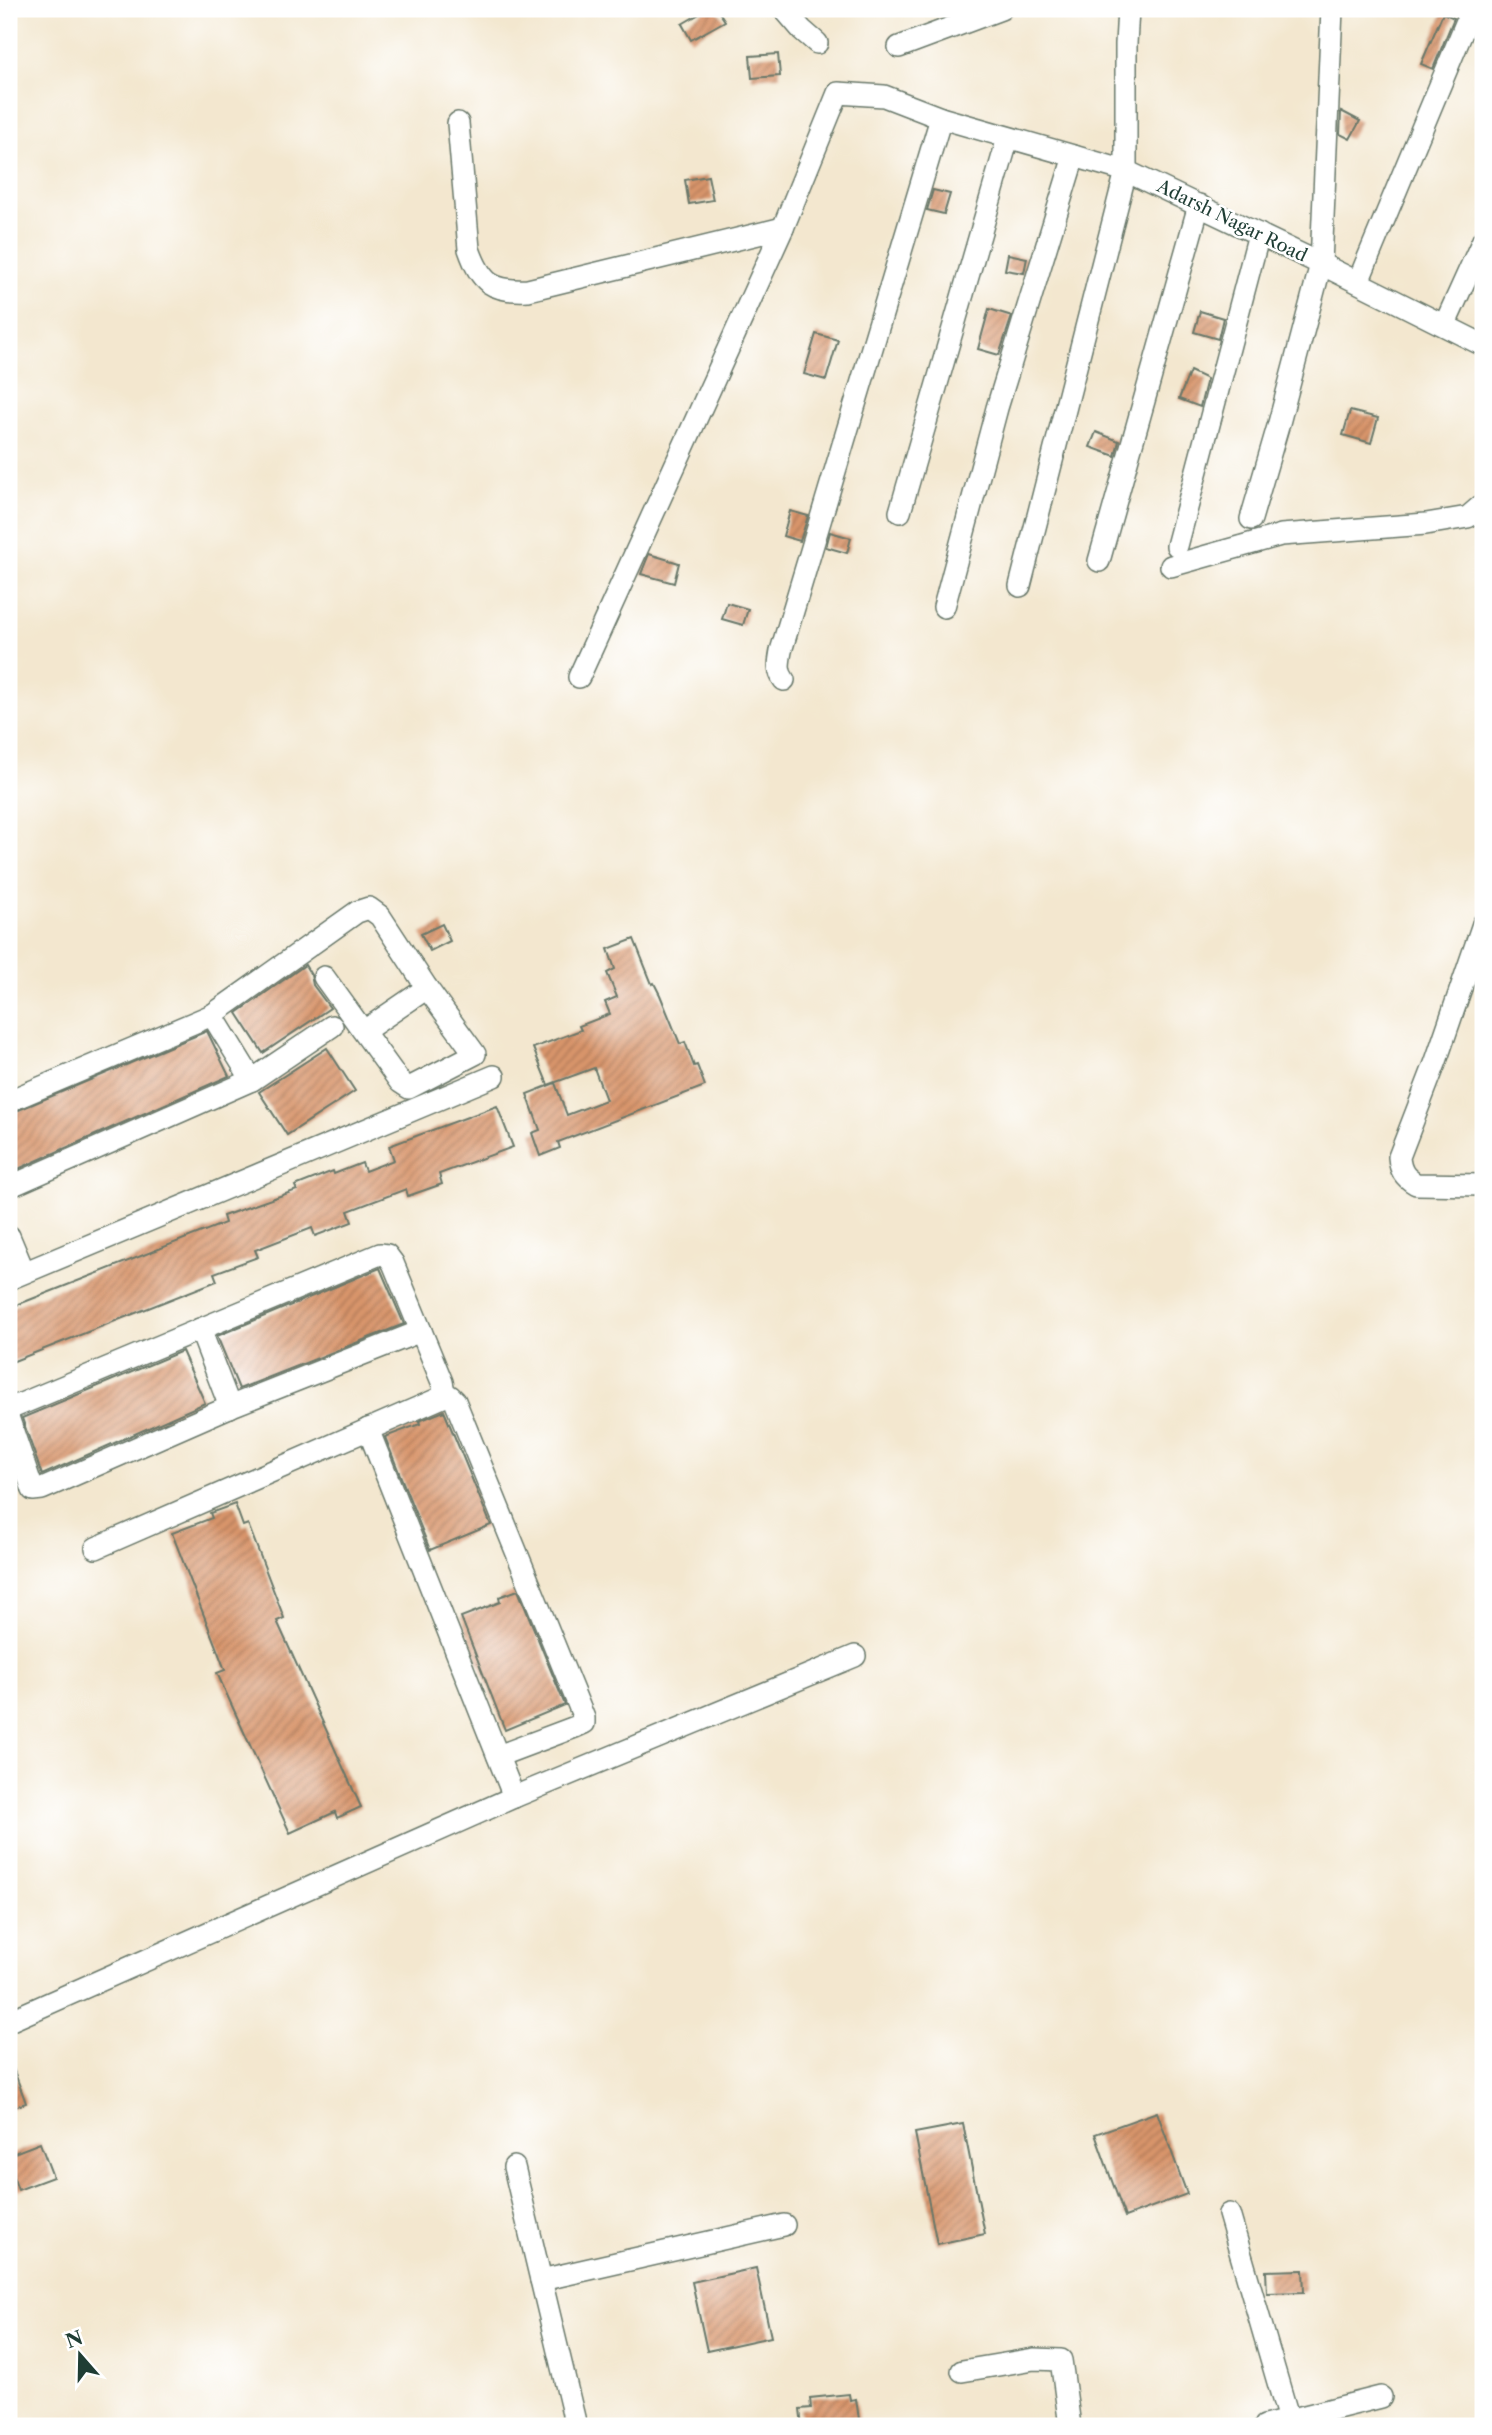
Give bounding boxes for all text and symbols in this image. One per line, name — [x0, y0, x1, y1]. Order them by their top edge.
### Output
street label: Adarsh Nagar Road — [1152, 175, 1311, 267]
north arrow — [46, 2320, 116, 2390]
text: N — [63, 2326, 86, 2353]

